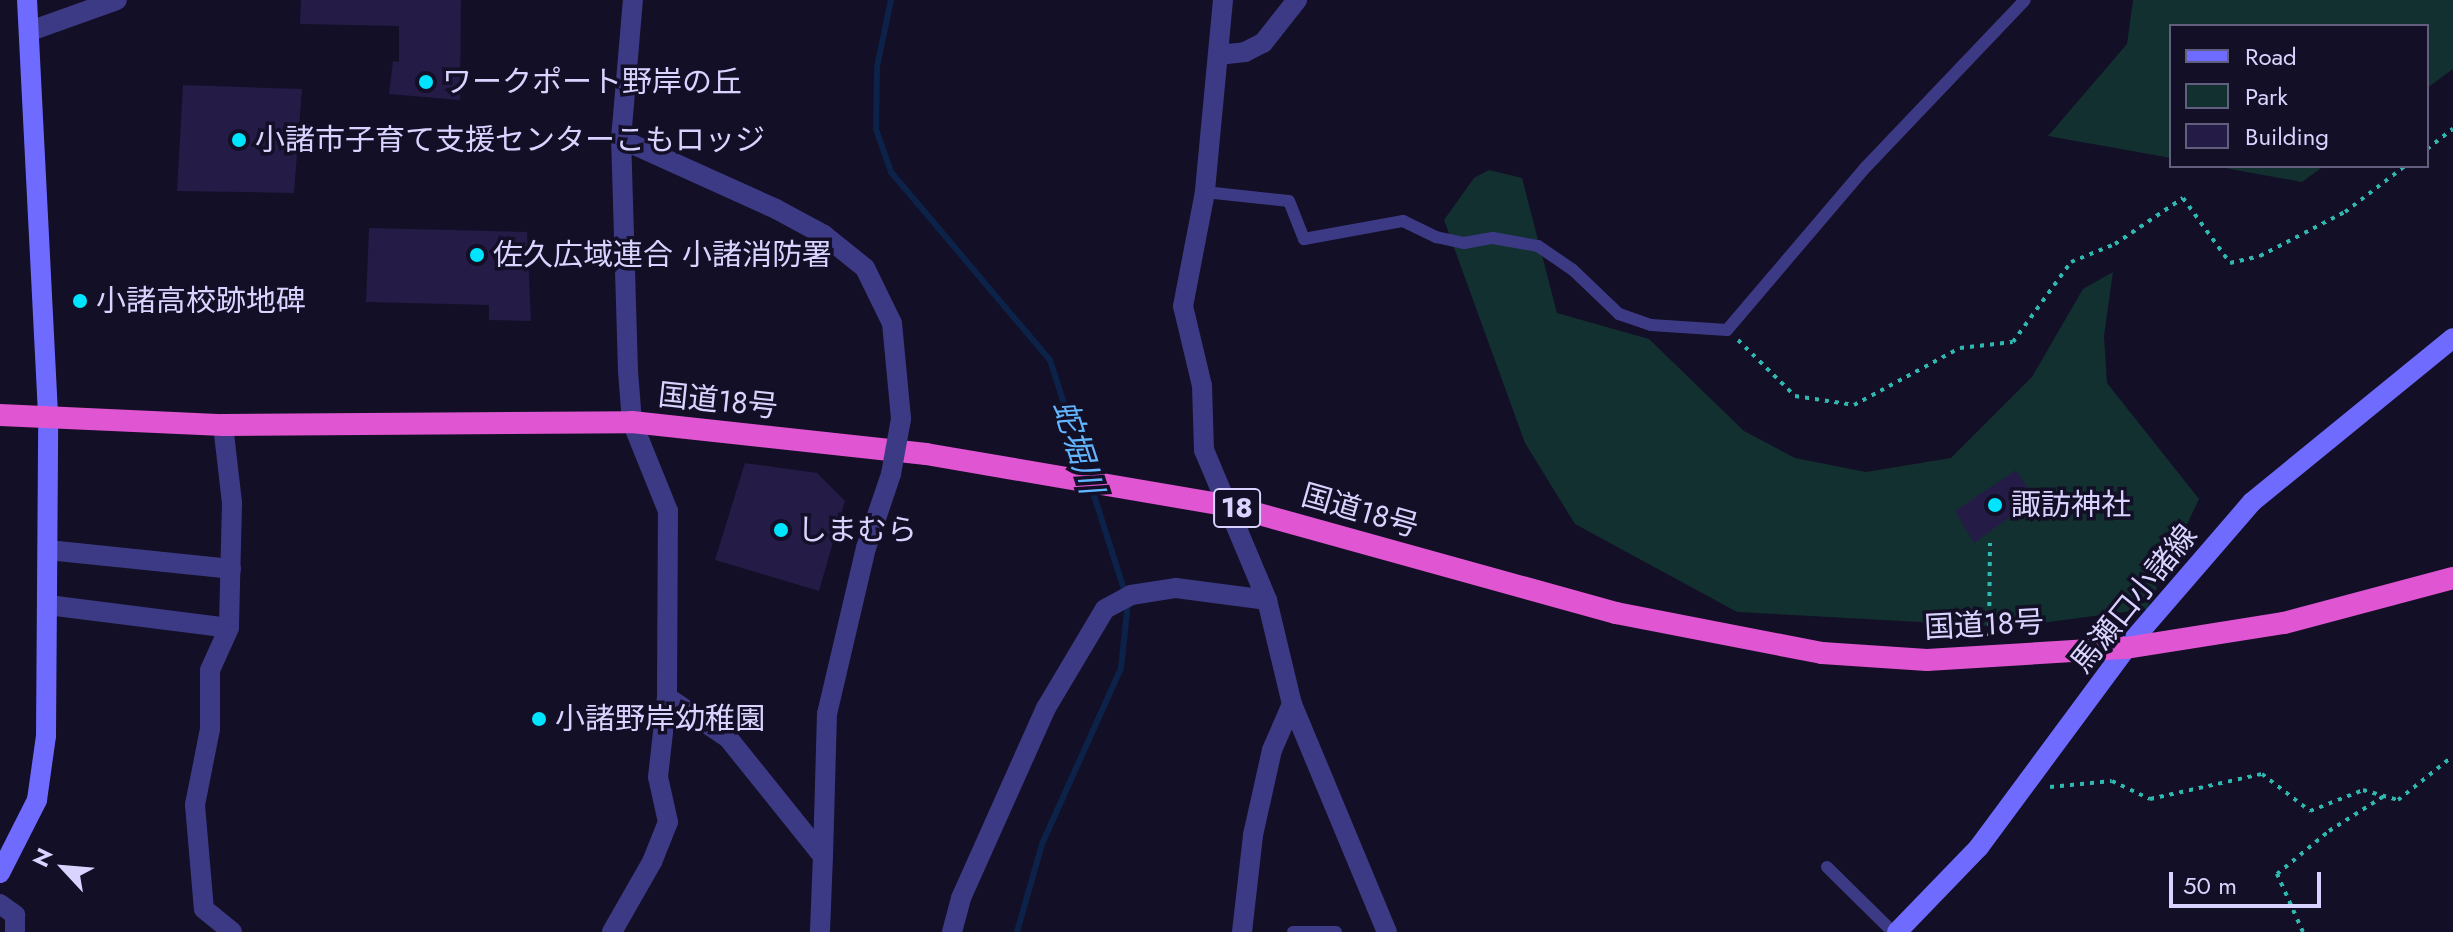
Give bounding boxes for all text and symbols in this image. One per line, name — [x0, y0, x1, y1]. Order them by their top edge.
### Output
legend — [2169, 24, 2429, 168]
text: Road — [2245, 39, 2297, 74]
place label: ワークポート野岸の丘 — [442, 64, 742, 100]
marker: ワークポート野岸の丘 — [417, 73, 435, 91]
text: Park — [2245, 79, 2288, 114]
text: Building — [2245, 119, 2329, 154]
place label: 小諸市子育て支援センターこもロッジ — [255, 122, 765, 158]
marker: 小諸市子育て支援センターこもロッジ — [230, 131, 248, 149]
place label: 佐久広域連合 小諸消防署 — [493, 237, 832, 273]
marker: 佐久広域連合 小諸消防署 — [468, 246, 486, 264]
place label: 小諸高校跡地碑 — [96, 283, 306, 319]
marker: 小諸高校跡地碑 — [71, 292, 89, 310]
street label: 国道18号 — [657, 377, 779, 425]
water label: 蛇堀川 — [1045, 395, 1111, 499]
street label: 国道18号 — [1297, 477, 1423, 545]
road number: 18 — [1213, 484, 1261, 532]
place label: 諏訪神社 — [2011, 487, 2131, 523]
marker: 諏訪神社 — [1986, 496, 2004, 514]
place label: しまむら — [797, 512, 917, 548]
street label: 馬瀬口小諸線 — [2063, 518, 2205, 680]
marker: しまむら — [772, 521, 790, 539]
street label: 国道18号 — [1923, 604, 2045, 646]
place label: 小諸野岸幼稚園 — [555, 701, 765, 737]
marker: 小諸野岸幼稚園 — [530, 710, 548, 728]
north arrow — [24, 828, 104, 908]
text: N — [24, 843, 61, 872]
scale bar — [2173, 856, 2325, 906]
text: 50 m — [2183, 868, 2237, 903]

